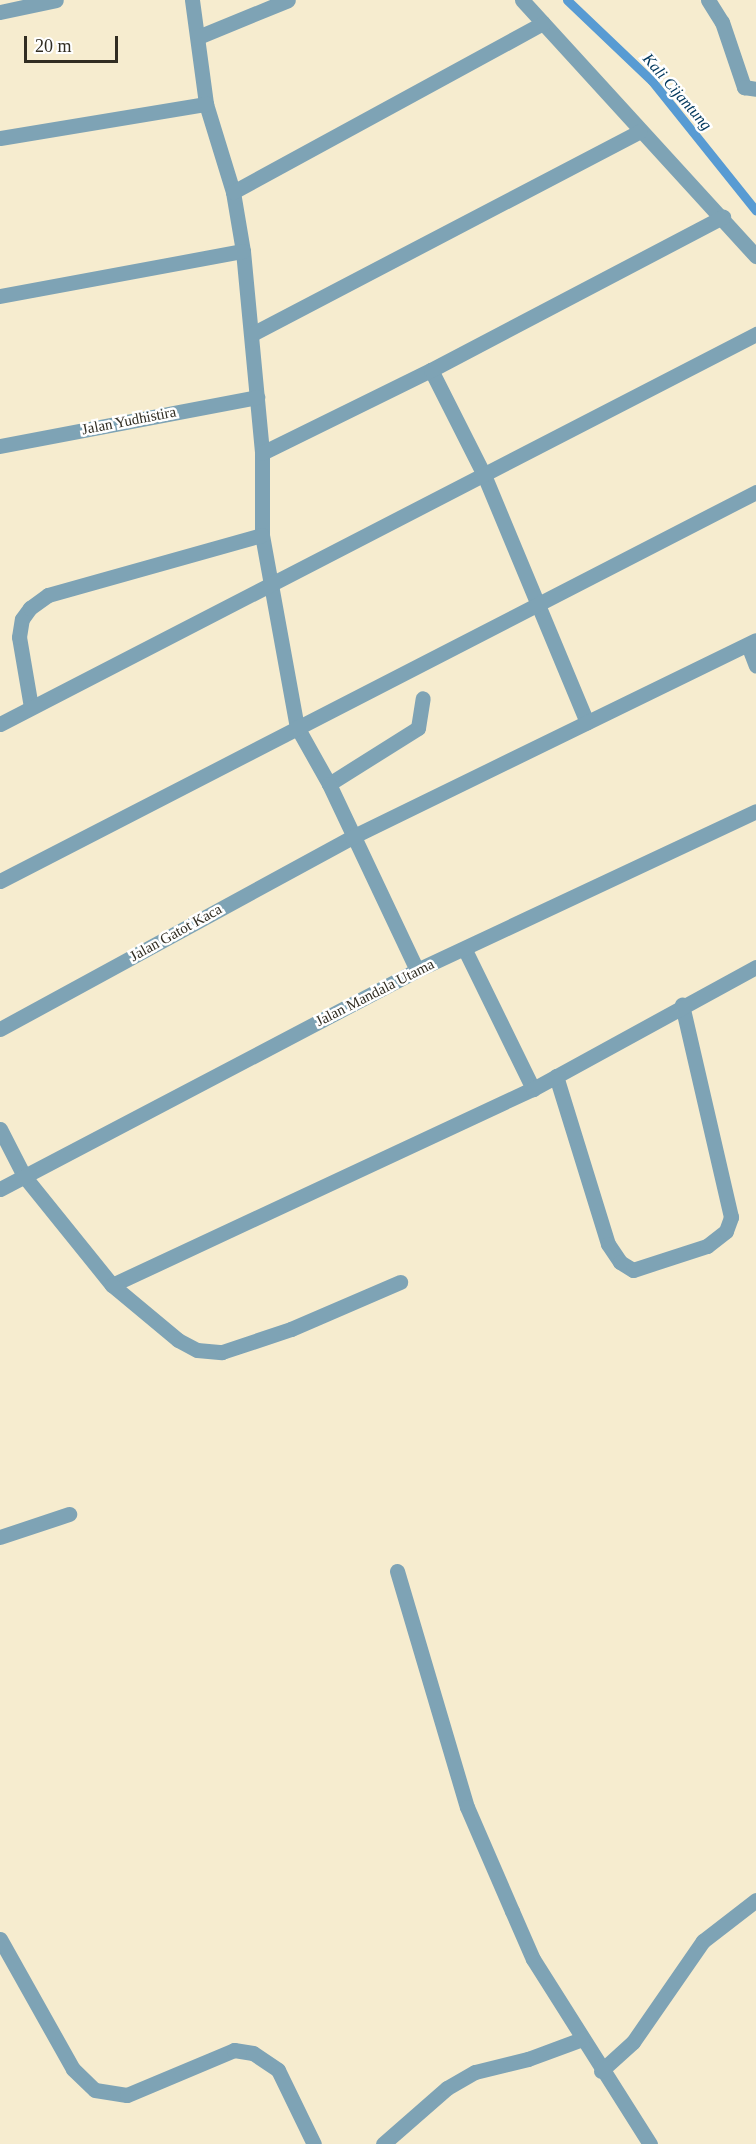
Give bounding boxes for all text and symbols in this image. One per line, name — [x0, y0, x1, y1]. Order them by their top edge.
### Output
scale bar — [27, 24, 122, 62]
text: 20 m — [35, 36, 72, 56]
water label: Kali Cijantung — [638, 50, 716, 134]
street label: Jalan Yudhistira — [80, 403, 178, 439]
street label: Jalan Gatot Kaca — [127, 900, 225, 966]
street label: Jalan Mandala Utama — [313, 955, 437, 1031]

